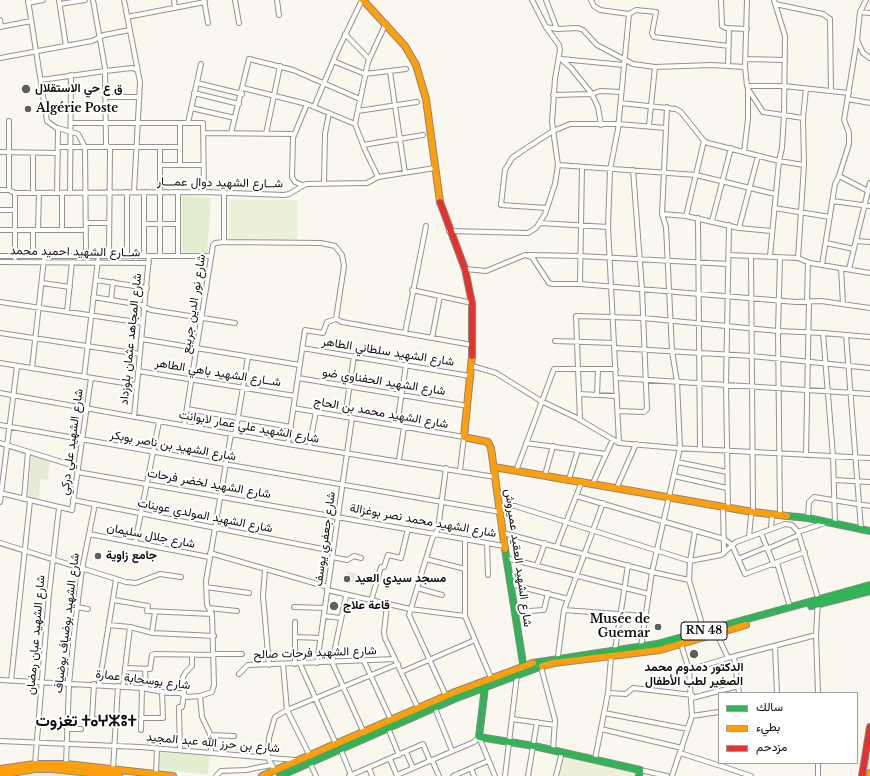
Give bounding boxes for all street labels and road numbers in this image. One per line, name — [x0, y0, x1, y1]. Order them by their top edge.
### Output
street label: شــارع الشهيد دوال عمـــار — [157, 175, 283, 191]
street label: شــارع الشهيد احميد محمد — [10, 244, 140, 260]
street label: شارع نور الدين جريبع — [179, 253, 209, 355]
street label: شارع المجاهد عثمان بلوزداد — [117, 272, 145, 406]
street label: شارع الشهيد سلطاني الطاهر — [321, 334, 455, 370]
street label: شــارع الشهيد باهي الطاهر — [154, 356, 282, 390]
street label: شارع الشهيد الحفناوي ضو — [321, 365, 447, 399]
street label: شارع الشهيد علي دركي — [57, 388, 87, 496]
street label: شارع الشهيد محمد بن الحاج — [312, 394, 450, 432]
street label: شارع الشهيد علي عمار لابوانت — [178, 408, 320, 446]
street label: شارع الشهيد بن ناصر بوبكر — [109, 428, 237, 464]
street label: شارع الشهيد لخضر فرحات — [146, 466, 272, 502]
street label: شارع الشهيد العقيد عميروش — [501, 488, 535, 628]
street label: شارع جعفري يوسف — [311, 491, 339, 587]
street label: شارع الشهيد المولدي عوينات — [136, 496, 274, 536]
street label: شارع الشهيد محمد نصر بوغزالة — [349, 501, 497, 541]
street label: شارع جلال سليمان — [106, 520, 196, 552]
street label: شارع الشهيد بوضياف بوضياف — [51, 552, 83, 694]
street label: شارع الشهيد عبان رمضان — [24, 574, 48, 696]
road number: RN 48 — [681, 622, 727, 640]
street label: شارع الشهيد فرحات صالح — [253, 644, 377, 662]
street label: شارع بوسحابة عمارة — [95, 667, 191, 693]
street label: شارع بن حرز الله عبد المجيد — [146, 730, 280, 756]

